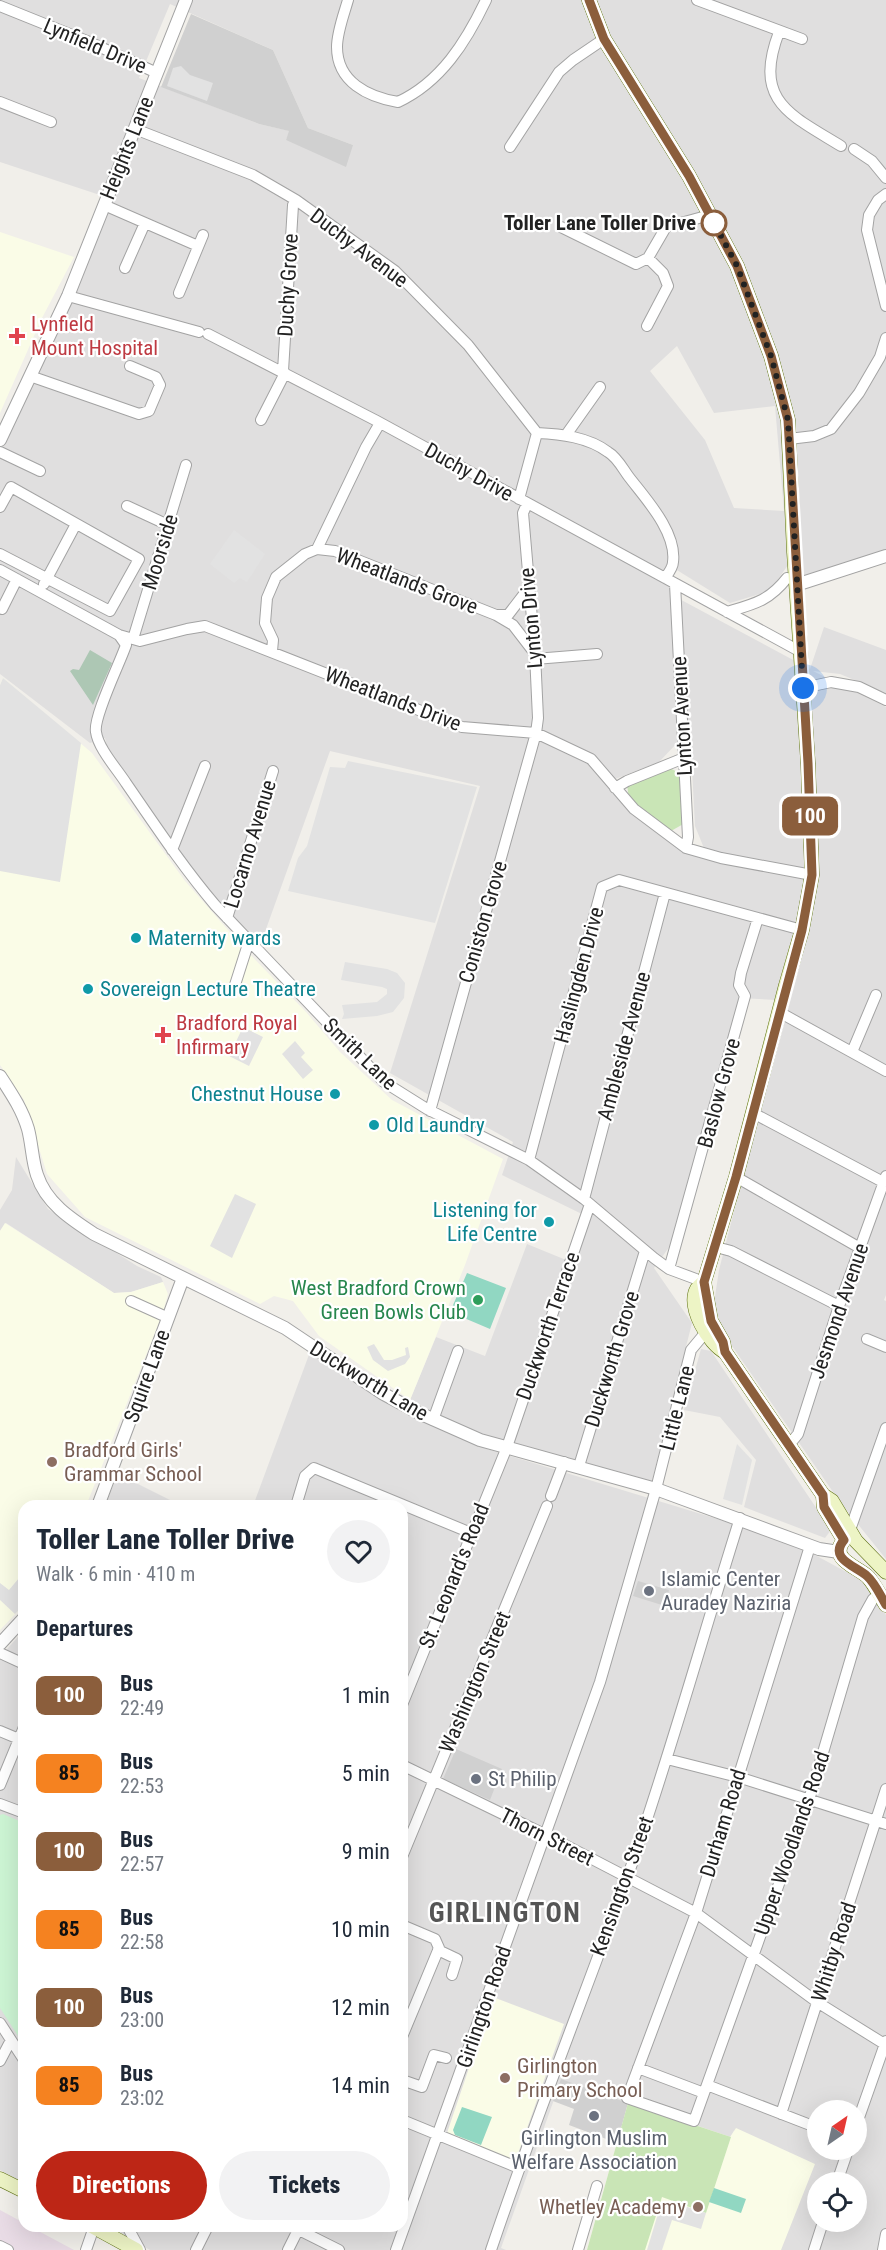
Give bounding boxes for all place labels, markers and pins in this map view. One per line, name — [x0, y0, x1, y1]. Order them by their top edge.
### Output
marker: Toller Lane Toller Drive — [701, 210, 727, 236]
place label: Toller Lane Toller Drive — [504, 211, 696, 235]
place label: Lynfield Mount Hospital — [31, 312, 158, 360]
marker: Lynfield Mount Hospital — [8, 327, 26, 345]
place label: Maternity wards — [148, 926, 281, 950]
marker: Maternity wards — [129, 931, 143, 945]
place label: Sovereign Lecture Theatre — [100, 977, 316, 1001]
marker: Sovereign Lecture Theatre — [81, 982, 95, 996]
place label: Bradford Royal Infirmary — [176, 1011, 298, 1059]
marker: Bradford Royal Infirmary — [154, 1026, 172, 1044]
place label: Chestnut House — [191, 1082, 323, 1106]
marker: Chestnut House — [328, 1087, 342, 1101]
place label: Old Laundry — [386, 1113, 485, 1137]
marker: Old Laundry — [367, 1118, 381, 1132]
place label: Listening for Life Centre — [433, 1198, 537, 1246]
marker: Listening for Life Centre — [542, 1215, 556, 1229]
place label: West Bradford Crown Green Bowls Club — [291, 1276, 466, 1324]
marker: West Bradford Crown Green Bowls Club — [471, 1293, 485, 1307]
place label: Bradford Girls' Grammar School — [64, 1438, 202, 1486]
marker: Bradford Girls' Grammar School — [45, 1455, 59, 1469]
place label: Islamic Center Auradey Naziria — [661, 1567, 791, 1615]
marker: Islamic Center Auradey Naziria — [642, 1584, 656, 1598]
place label: St Philip — [488, 1767, 557, 1791]
marker: St Philip — [469, 1772, 483, 1786]
place label: Girlington Primary School — [517, 2054, 643, 2102]
marker: Girlington Primary School — [498, 2071, 512, 2085]
marker: Girlington Muslim Welfare Association — [587, 2109, 601, 2123]
place label: Girlington Muslim Welfare Association — [511, 2126, 677, 2174]
place label: Whetley Academy — [539, 2195, 686, 2219]
marker: Whetley Academy — [691, 2200, 705, 2214]

